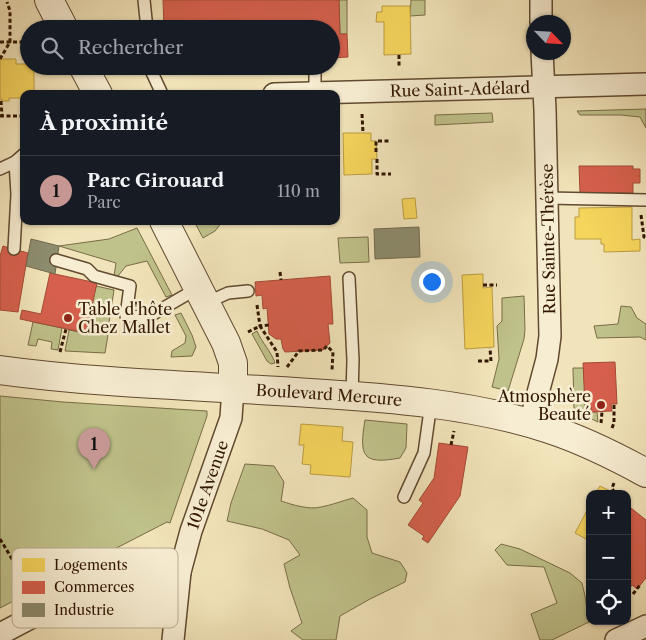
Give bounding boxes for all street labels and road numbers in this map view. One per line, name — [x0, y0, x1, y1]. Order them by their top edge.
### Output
street label: Rue Saint-Adélard — [390, 77, 530, 101]
street label: Rue Sainte-Thérèse — [537, 163, 559, 315]
street label: Boulevard Mercure — [255, 380, 403, 410]
street label: 101e Avenue — [182, 437, 232, 532]

